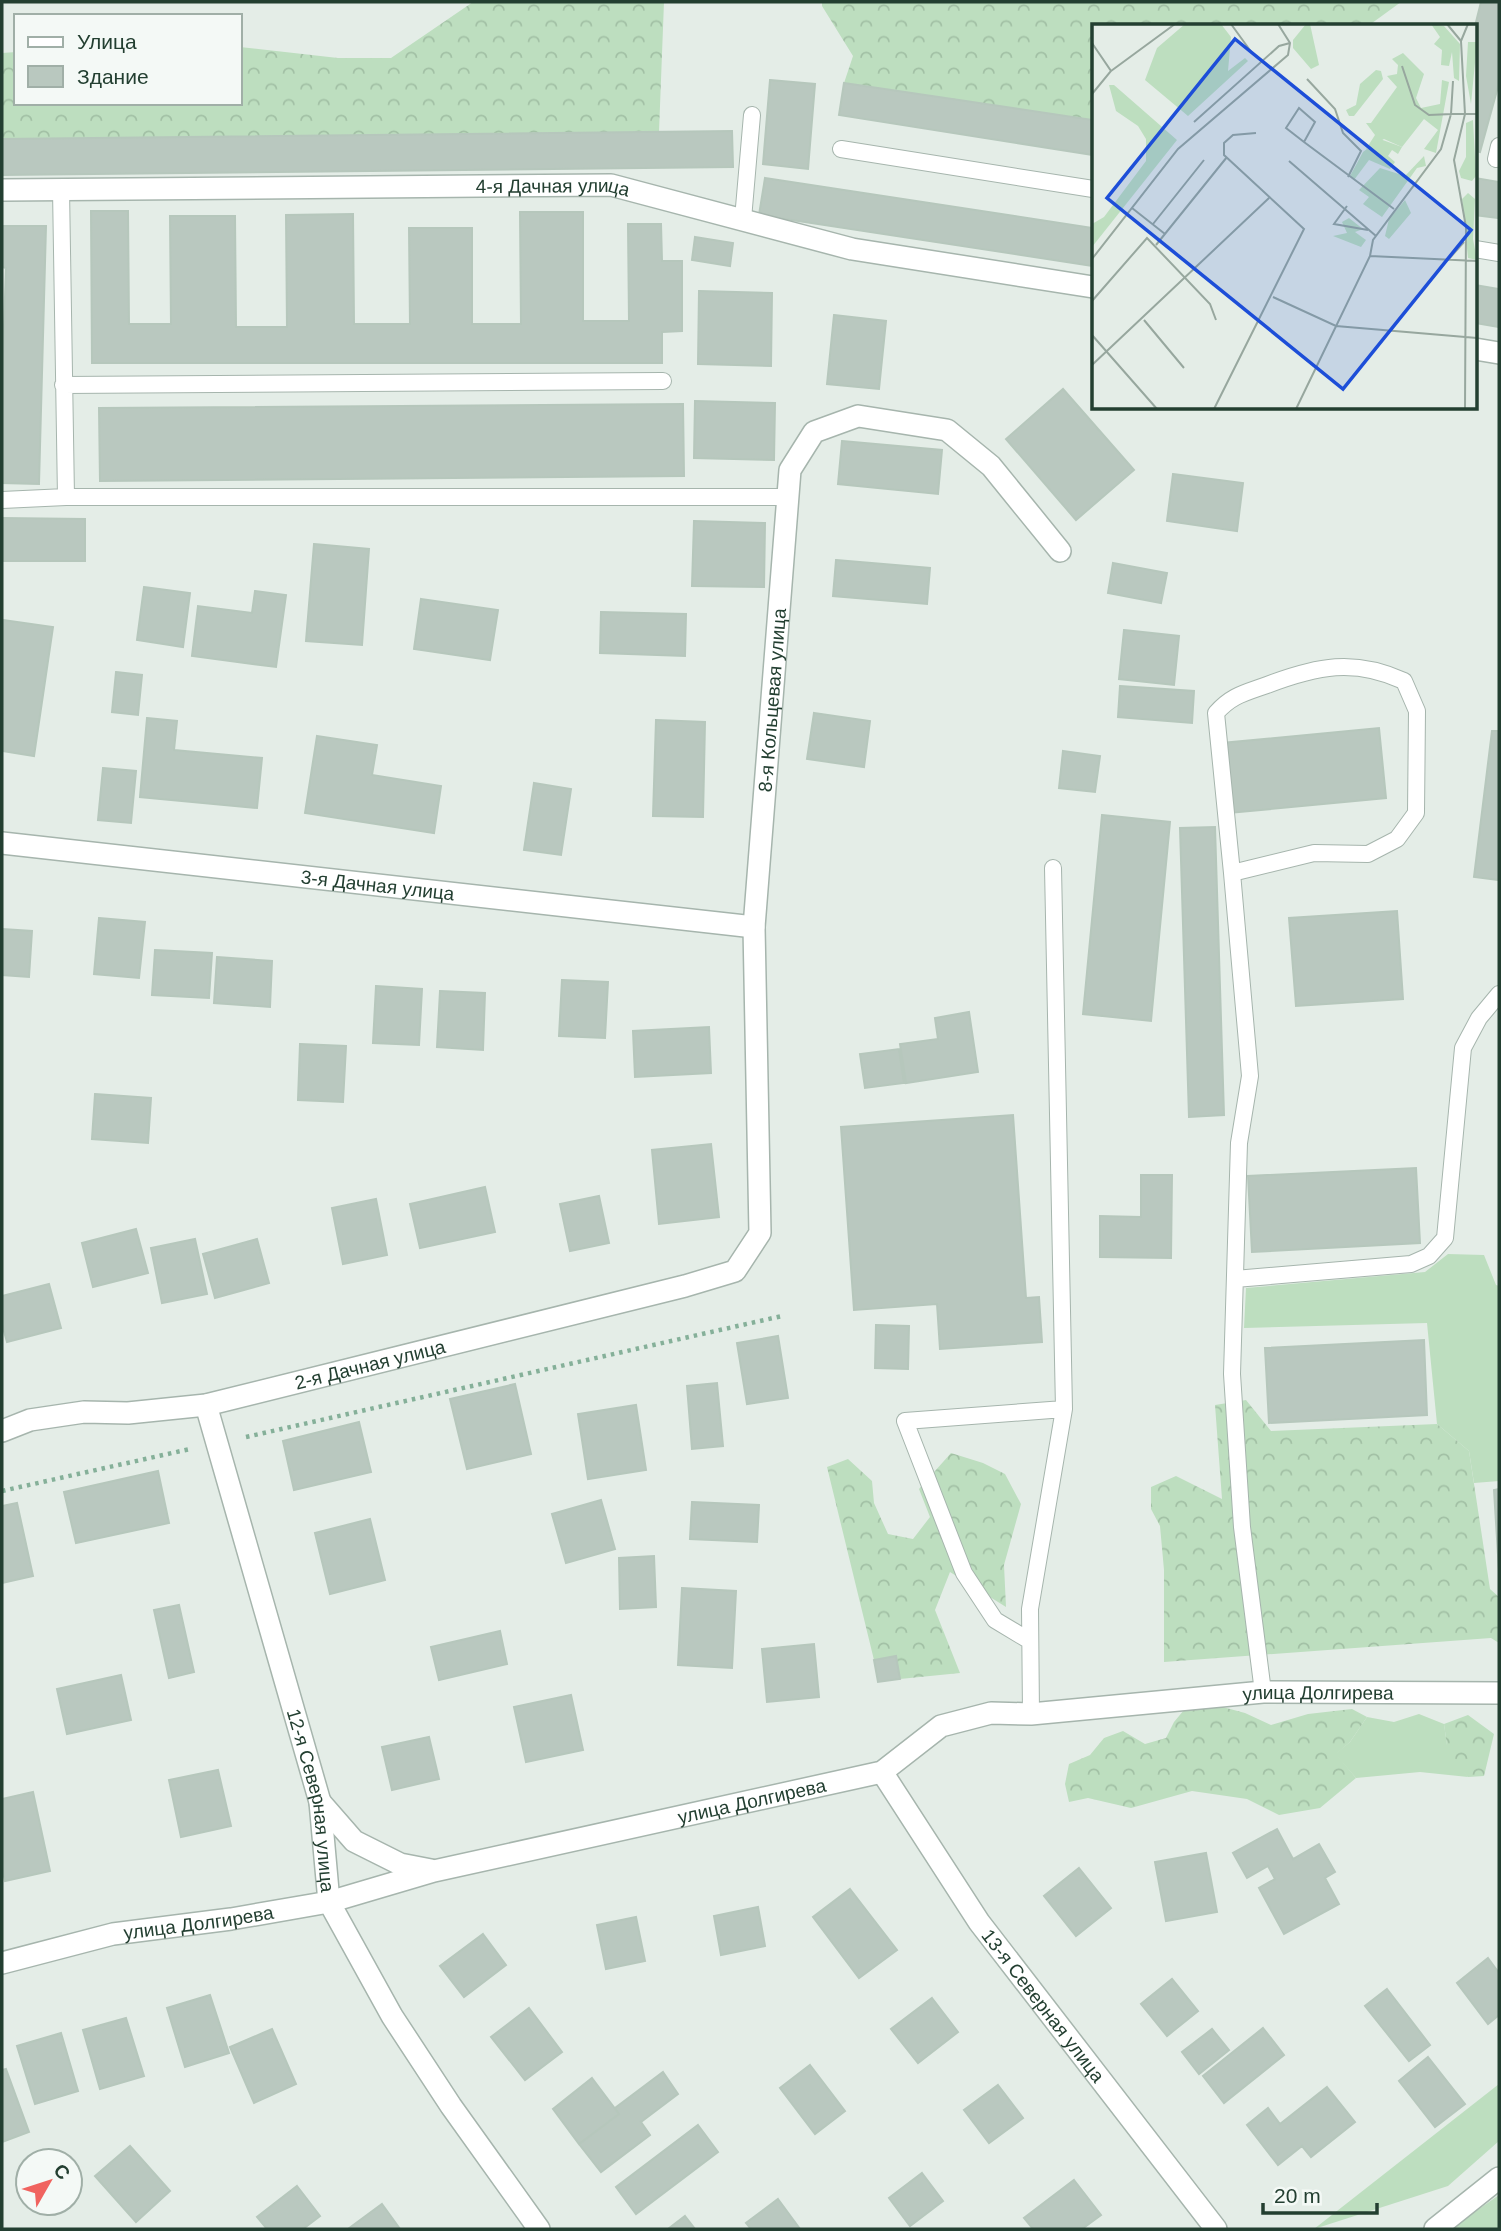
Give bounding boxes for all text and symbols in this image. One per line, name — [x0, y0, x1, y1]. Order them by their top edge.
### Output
legend — [14, 14, 242, 105]
inset map — [1092, 24, 1476, 410]
text: Улица — [77, 30, 137, 53]
text: Здание — [77, 65, 149, 88]
street label: 4-я Дачная улица — [476, 175, 632, 201]
street label: 8-я Кольцевая улица — [755, 607, 790, 793]
street label: 3-я Дачная улица — [300, 866, 456, 905]
street label: 2-я Дачная улица — [293, 1336, 448, 1394]
street label: улица Долгирева — [1242, 1682, 1394, 1705]
street label: 12-я Северная улица — [283, 1706, 338, 1894]
street label: улица Долгирева — [676, 1775, 828, 1828]
street label: улица Долгирева — [122, 1902, 276, 1944]
street label: 13-я Северная улица — [977, 1925, 1109, 2087]
north arrow — [14, 2147, 84, 2217]
text: С — [49, 2160, 74, 2184]
scale bar — [1263, 2172, 1377, 2216]
text: 20 m — [1274, 2184, 1321, 2207]

